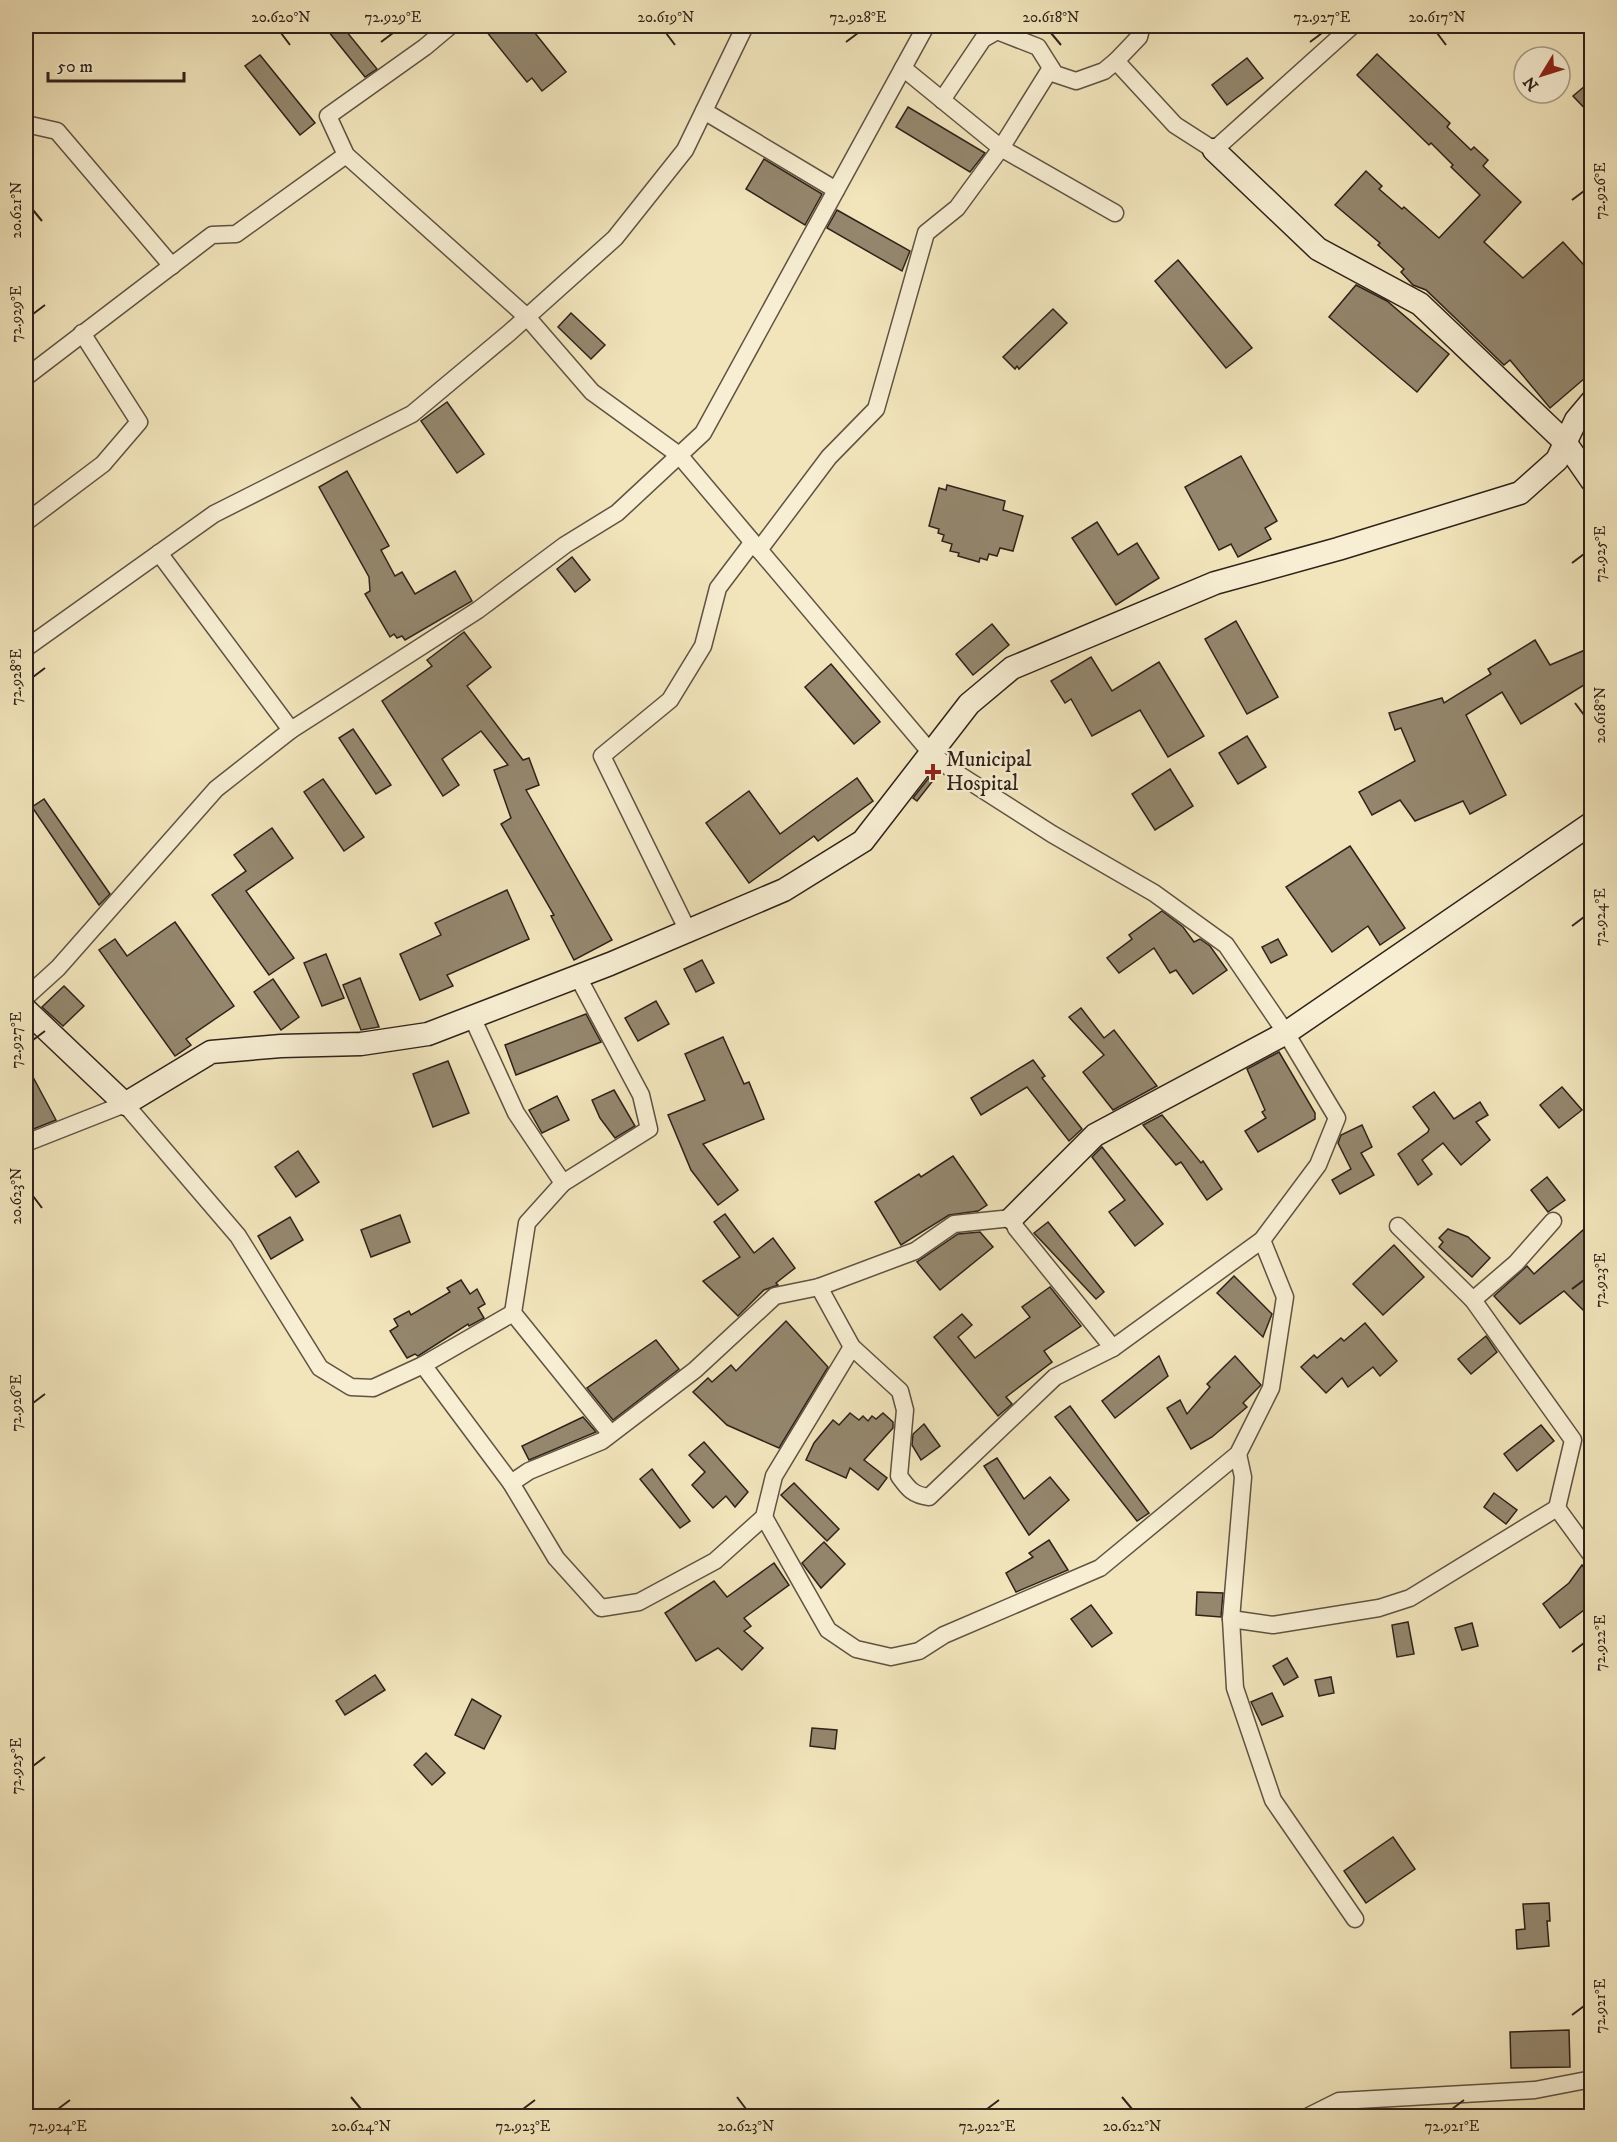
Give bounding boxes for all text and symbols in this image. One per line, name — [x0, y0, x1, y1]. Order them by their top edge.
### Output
text: 20.620°N — [251, 8, 311, 27]
text: 72.929°E — [365, 8, 422, 27]
text: 20.619°N — [638, 8, 694, 27]
text: 72.928°E — [830, 8, 887, 27]
text: 20.618°N — [1023, 8, 1079, 27]
text: 72.927°E — [1294, 8, 1351, 27]
text: 20.617°N — [1408, 8, 1466, 27]
scale bar — [48, 45, 184, 83]
north arrow — [1512, 45, 1572, 105]
text: 50 m — [57, 56, 93, 78]
text: N — [1519, 72, 1543, 95]
text: 72.926°E — [1591, 162, 1610, 220]
text: 20.621°N — [7, 182, 26, 238]
text: 72.929°E — [7, 285, 26, 342]
text: 72.925°E — [1591, 525, 1610, 582]
text: 72.928°E — [7, 648, 26, 705]
text: 20.618°N — [1591, 687, 1610, 743]
place label: Municipal Hospital — [946, 747, 1032, 797]
marker: Municipal Hospital — [924, 763, 942, 781]
text: 72.924°E — [1591, 888, 1610, 946]
text: 72.927°E — [7, 1011, 26, 1068]
text: 20.623°N — [7, 1168, 26, 1224]
text: 72.923°E — [1591, 1252, 1610, 1307]
text: 72.926°E — [7, 1374, 26, 1432]
text: 72.922°E — [1591, 1614, 1610, 1671]
text: 72.925°E — [7, 1737, 26, 1794]
text: 72.921°E — [1591, 1978, 1610, 2033]
text: 72.924°E — [29, 2117, 87, 2136]
text: 20.624°N — [331, 2117, 391, 2136]
text: 72.923°E — [496, 2117, 551, 2136]
text: 20.623°N — [718, 2117, 774, 2136]
text: 72.922°E — [959, 2117, 1016, 2136]
text: 20.622°N — [1103, 2117, 1161, 2136]
text: 72.921°E — [1425, 2117, 1480, 2136]

